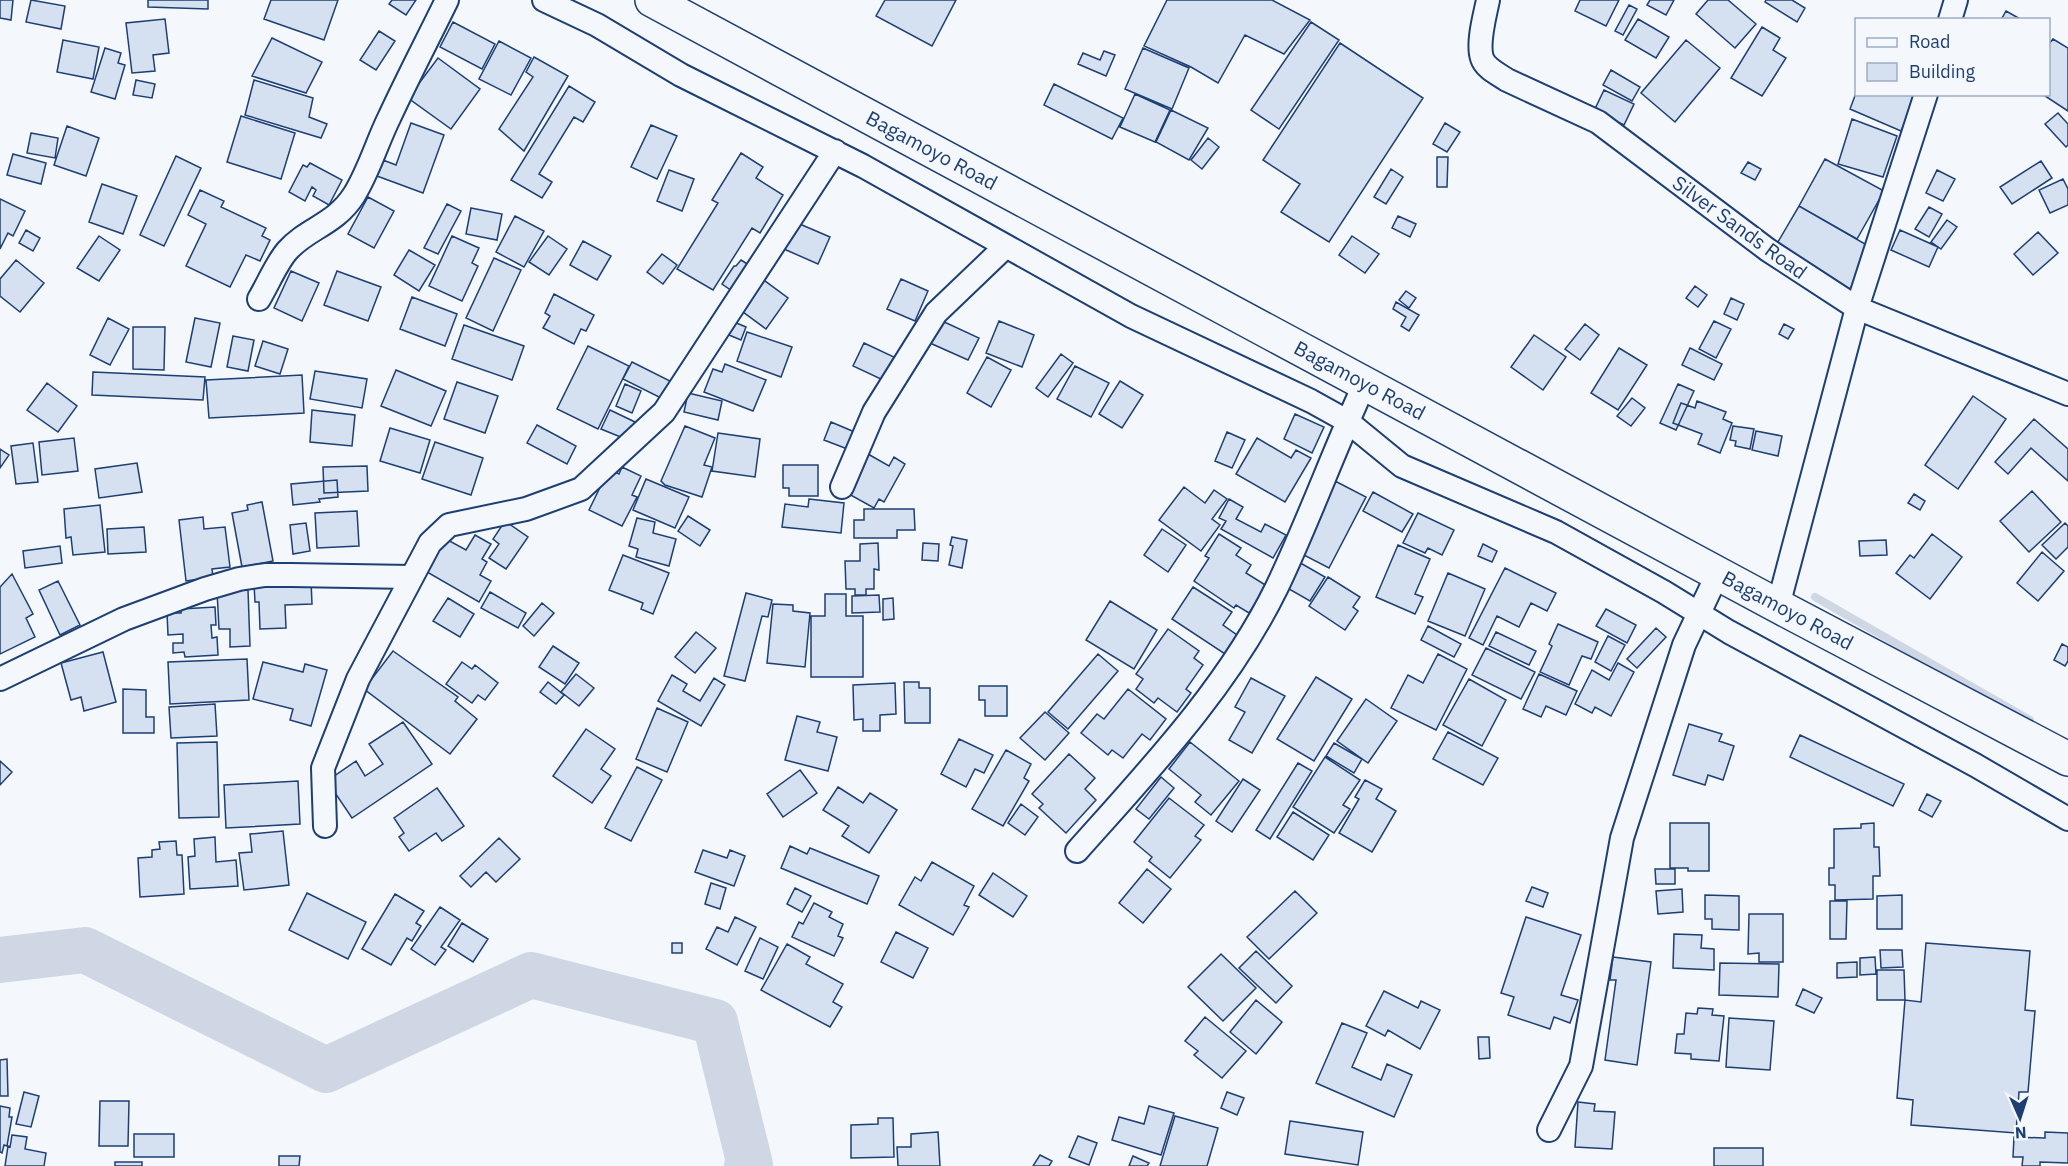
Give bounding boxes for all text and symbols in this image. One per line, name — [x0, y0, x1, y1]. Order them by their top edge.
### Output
legend — [1855, 18, 2050, 96]
text: Road — [1909, 30, 1950, 53]
text: Building — [1909, 60, 1976, 83]
street label: Bagamoyo Road — [862, 104, 1002, 196]
street label: Silver Sands Road — [1667, 169, 1813, 285]
street label: Bagamoyo Road — [1290, 334, 1430, 426]
street label: Bagamoyo Road — [1718, 564, 1858, 656]
north arrow — [1990, 1088, 2050, 1148]
text: N — [2014, 1123, 2027, 1143]

